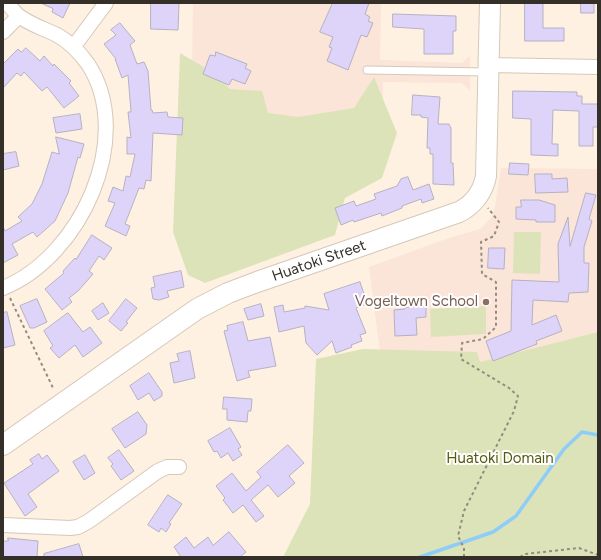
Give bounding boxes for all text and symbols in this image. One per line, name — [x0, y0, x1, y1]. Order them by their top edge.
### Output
street label: Huatoki Street — [270, 237, 368, 285]
place label: Vogeltown School — [355, 293, 478, 311]
marker: Vogeltown School — [481, 297, 491, 307]
park label: Huatoki Domain — [446, 450, 554, 468]

